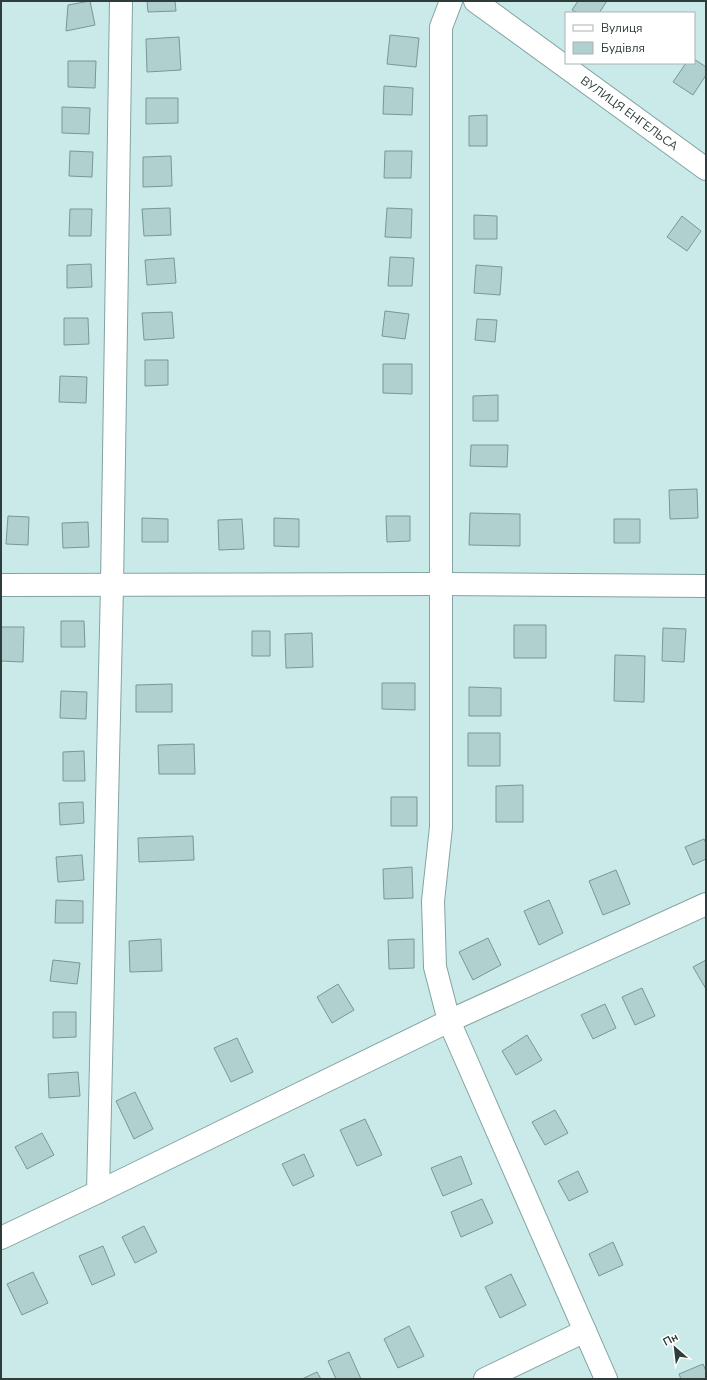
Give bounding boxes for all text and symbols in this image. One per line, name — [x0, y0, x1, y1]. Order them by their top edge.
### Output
legend — [565, 12, 695, 64]
text: Вулиця — [601, 20, 643, 36]
text: Будівля — [601, 40, 645, 56]
street label: ВУЛИЦЯ ЕНГЕЛЬСА — [577, 72, 682, 154]
north arrow — [655, 1328, 695, 1368]
text: Пн — [660, 1329, 681, 1350]

